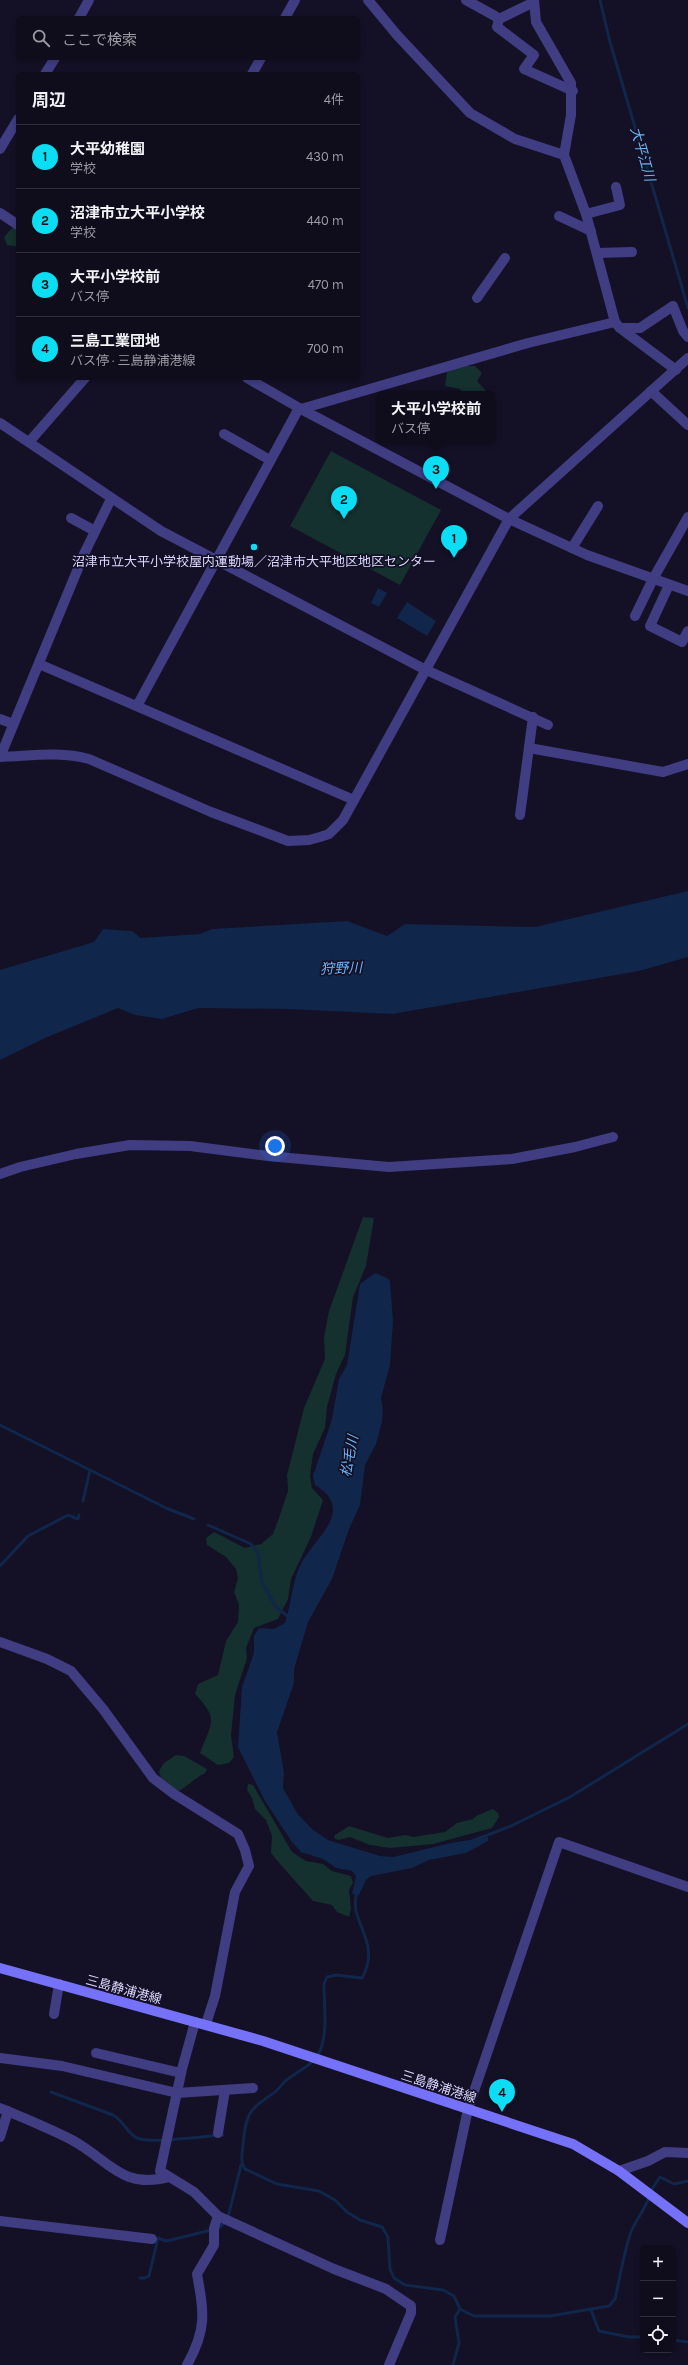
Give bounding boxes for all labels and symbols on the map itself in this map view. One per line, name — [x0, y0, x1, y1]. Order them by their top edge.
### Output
water label: 大平江川 — [627, 125, 659, 185]
pin: 3 — [423, 456, 449, 489]
pin: 2 — [331, 486, 357, 519]
pin: 1 — [441, 525, 467, 558]
marker: 沼津市立大平小学校屋内運動場／沼津市大平地区地区センター — [249, 542, 259, 552]
place label: 沼津市立大平小学校屋内運動場／沼津市大平地区地区センター — [72, 554, 436, 569]
water label: 狩野川 — [320, 959, 364, 978]
your location — [265, 1136, 285, 1156]
water label: 松毛川 — [337, 1432, 362, 1478]
street label: 三島静浦港線 — [84, 1972, 163, 2007]
street label: 三島静浦港線 — [399, 2067, 478, 2106]
pin: 4 — [489, 2079, 515, 2112]

